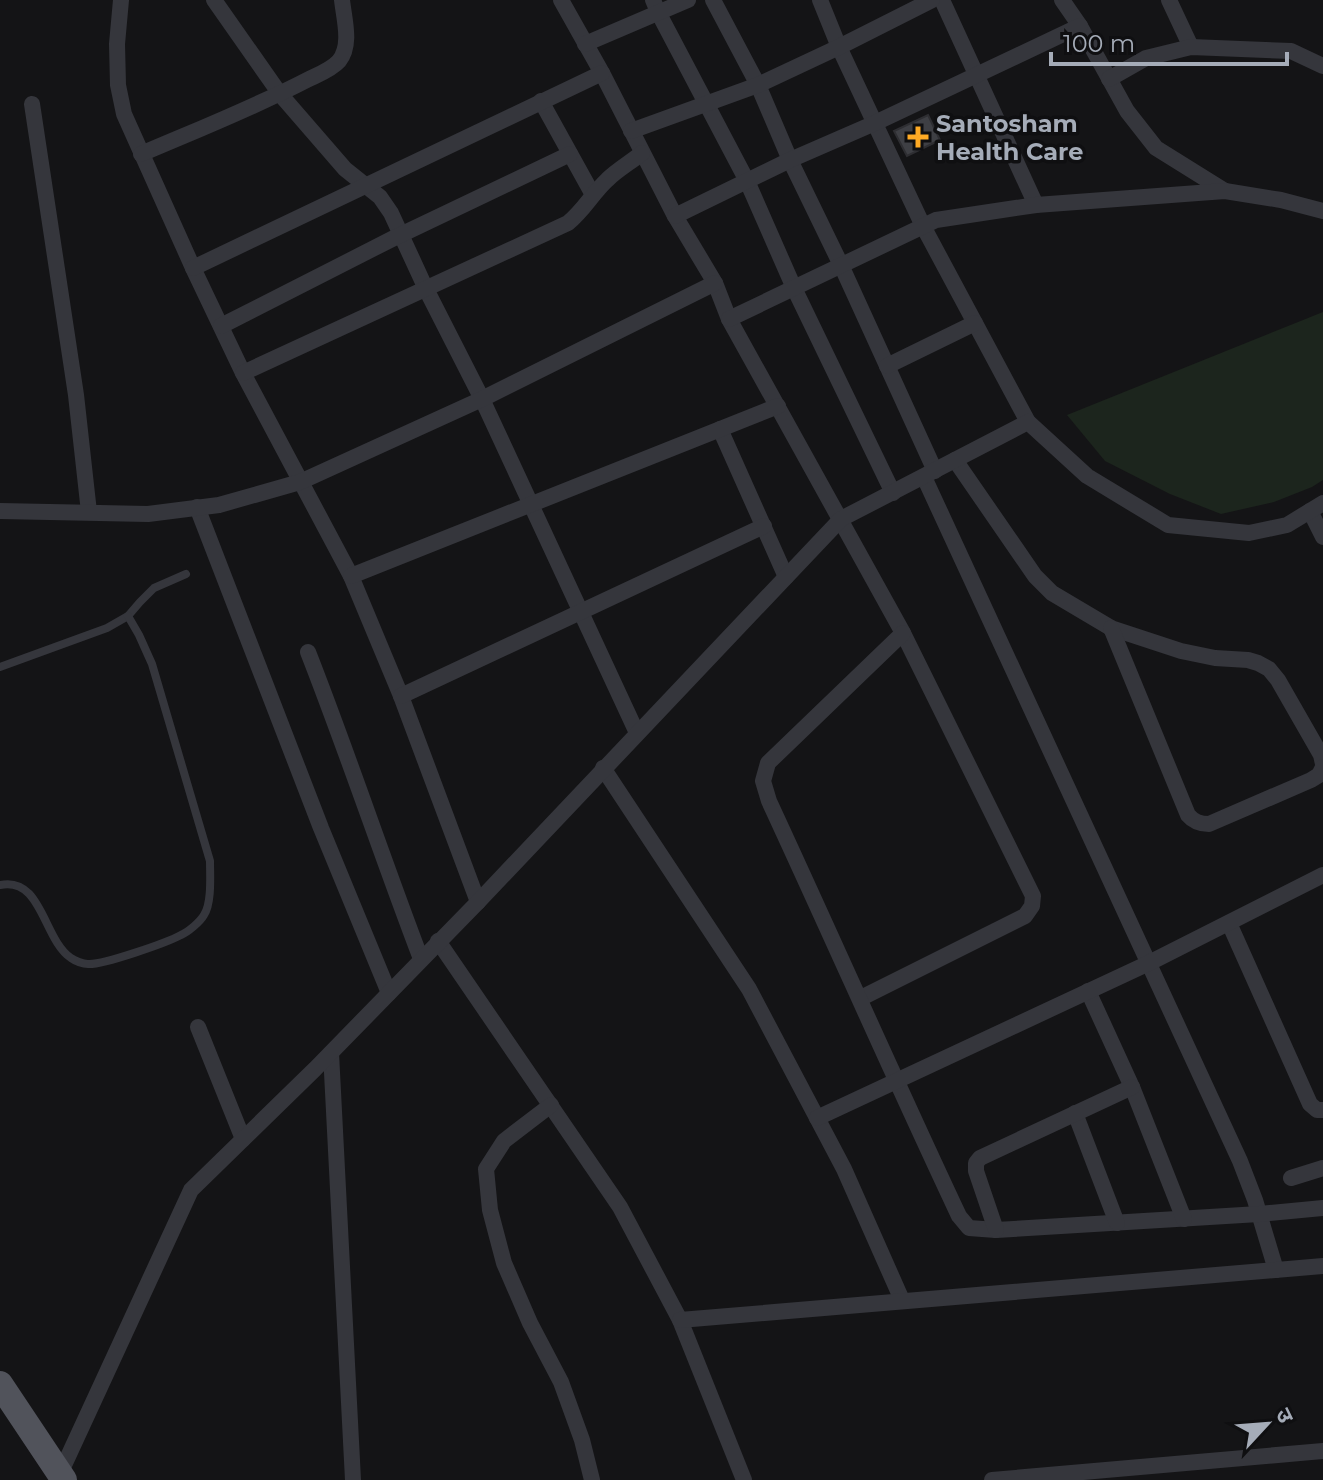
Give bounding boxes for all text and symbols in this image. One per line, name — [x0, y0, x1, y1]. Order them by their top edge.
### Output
scale bar — [1051, 16, 1287, 66]
text: 100 m — [1063, 29, 1135, 58]
place label: Santosham Health Care — [936, 109, 1083, 166]
marker: Santosham Health Care — [907, 126, 929, 148]
north arrow — [1227, 1384, 1307, 1464]
text: उ — [1270, 1404, 1300, 1428]

